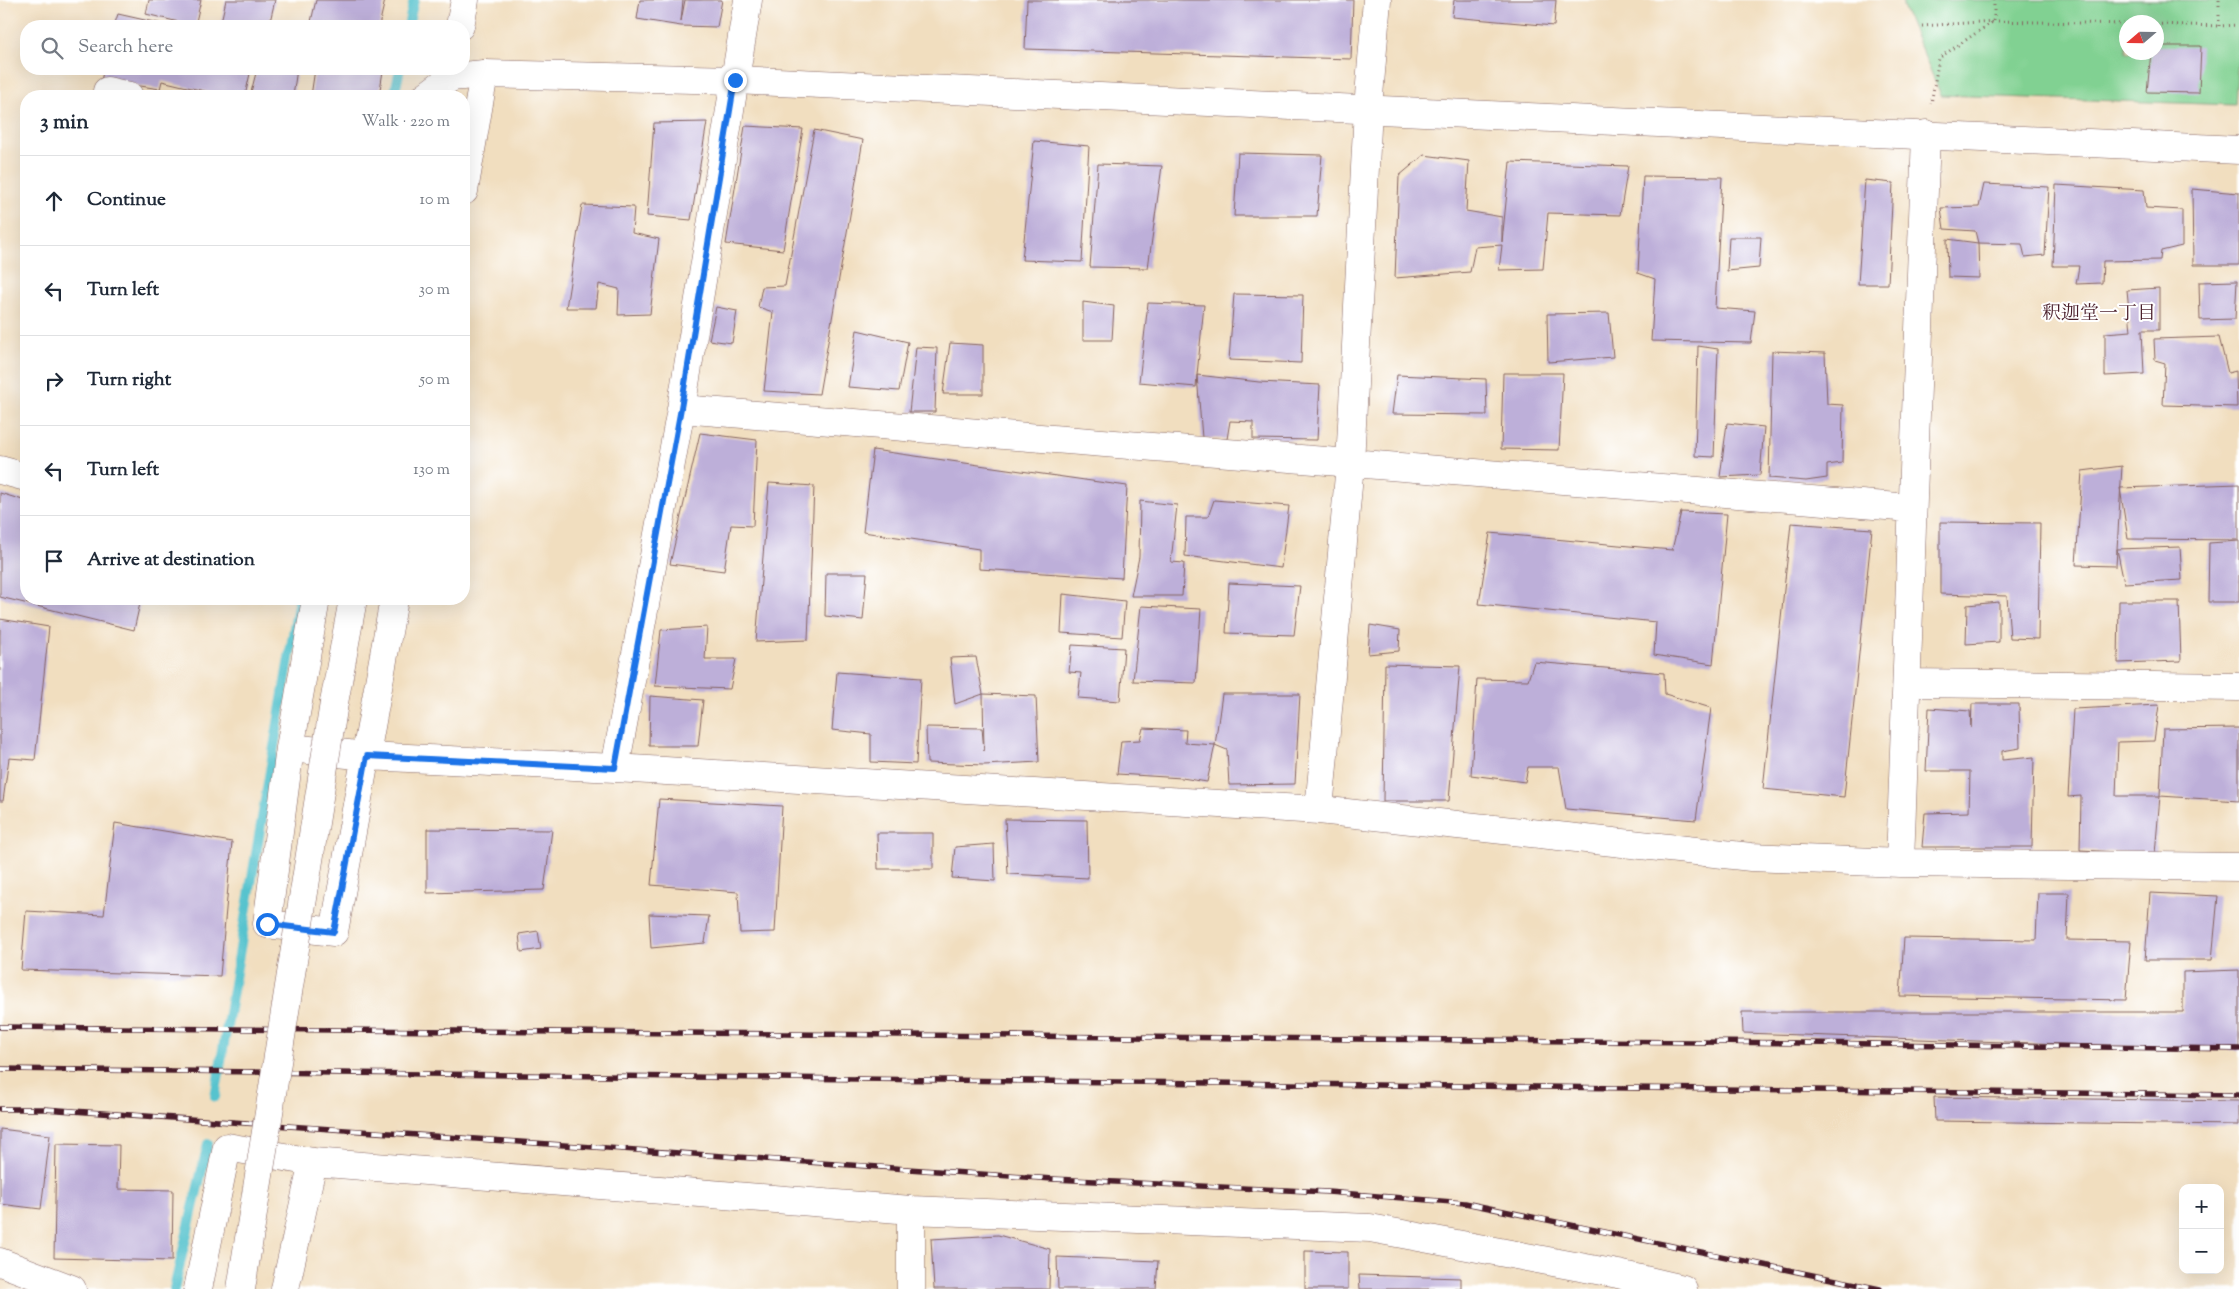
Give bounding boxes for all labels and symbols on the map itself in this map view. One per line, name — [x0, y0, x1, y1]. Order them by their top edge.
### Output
north arrow — [2119, 15, 2164, 60]
route end — [724, 69, 747, 92]
district label: 釈迦堂一丁目 — [2042, 301, 2156, 328]
route start — [256, 913, 279, 936]

